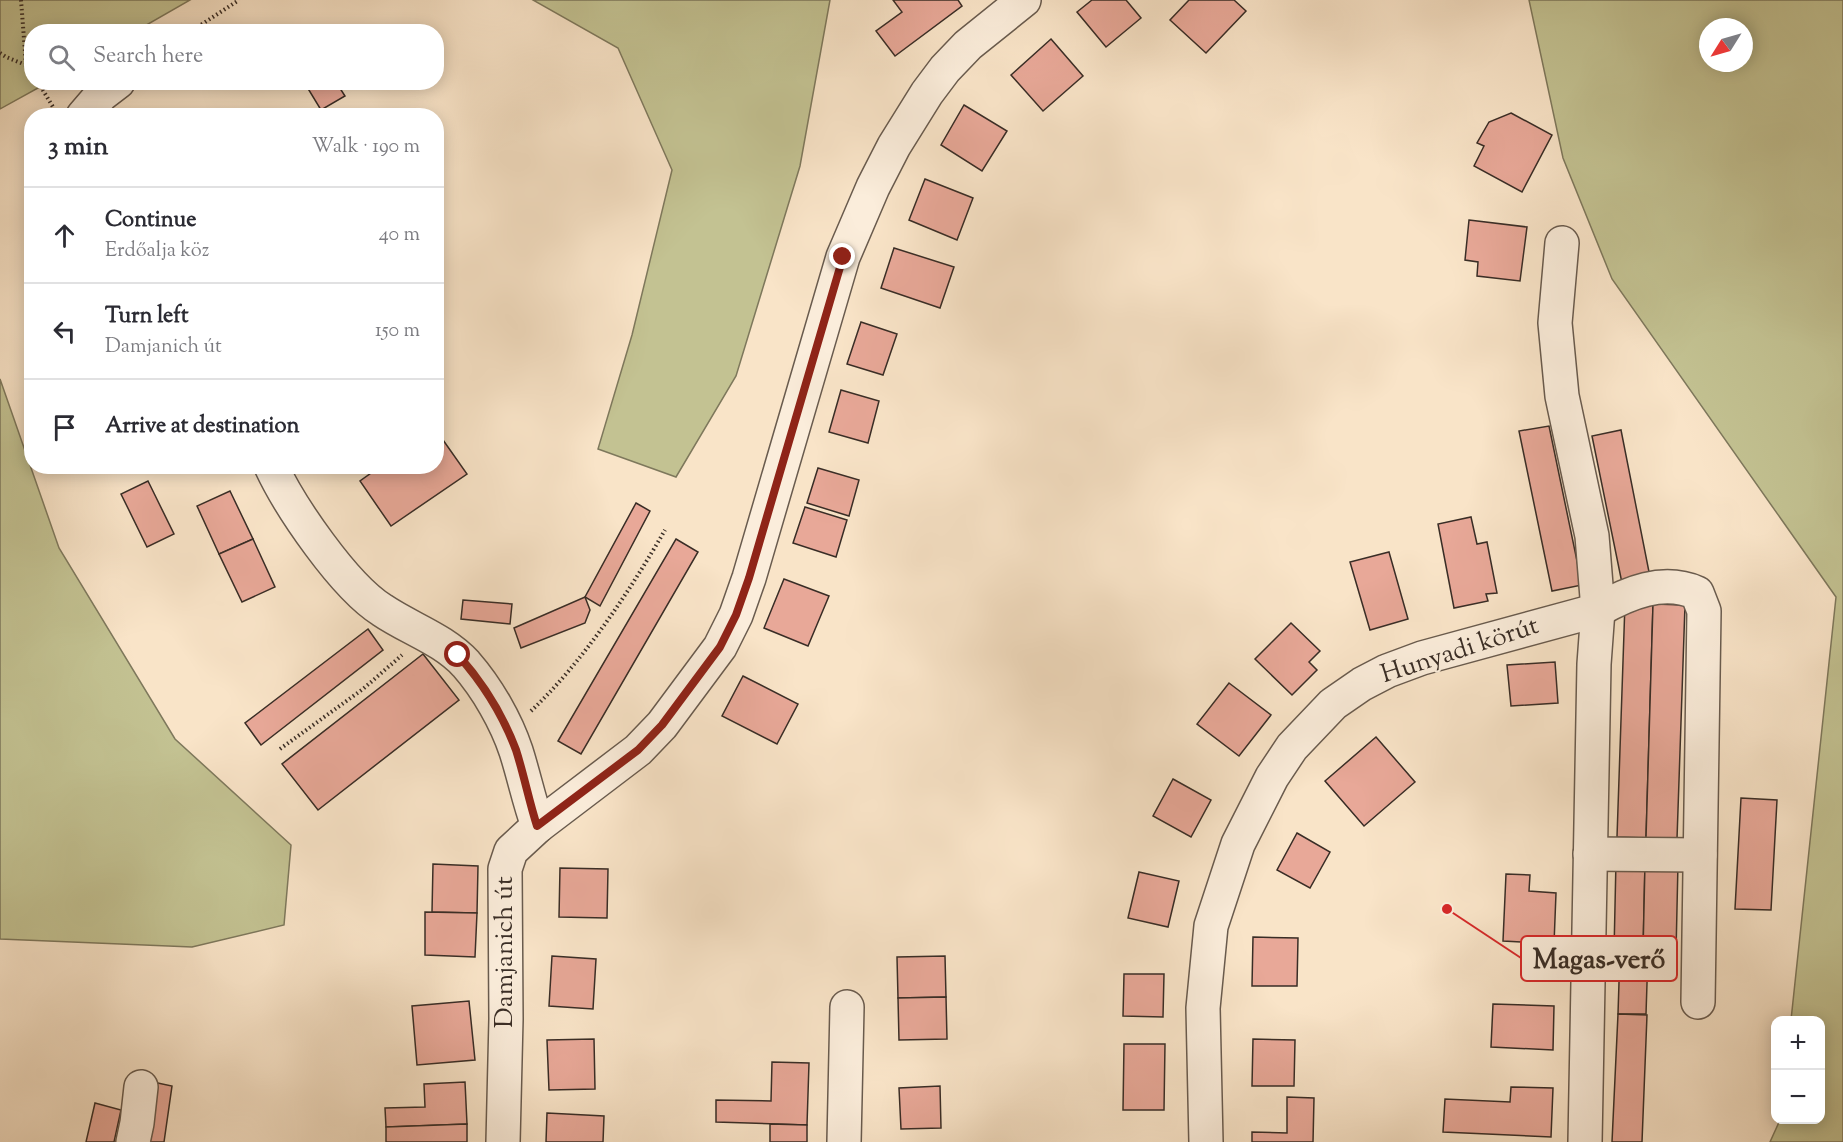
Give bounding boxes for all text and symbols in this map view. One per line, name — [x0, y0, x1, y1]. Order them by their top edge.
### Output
north arrow — [1699, 18, 1753, 72]
search box — [24, 24, 444, 90]
icon: search — [45, 41, 78, 74]
text: Search here — [93, 41, 203, 73]
text: 3 min — [48, 129, 108, 166]
text: Walk · 190 m — [312, 133, 420, 162]
text: Continue — [105, 205, 196, 237]
icon: ahead — [48, 219, 81, 252]
text: 40 m — [379, 221, 420, 250]
text: Erdőalja köz — [105, 237, 209, 266]
route end — [829, 243, 855, 269]
text: Turn left — [105, 301, 188, 333]
icon: left — [48, 315, 81, 348]
text: 150 m — [375, 317, 420, 346]
text: Damjanich út — [105, 333, 222, 362]
icon: arrive — [48, 411, 81, 444]
text: Arrive at destination — [105, 411, 300, 443]
street label: Hunyadi körút — [1376, 608, 1544, 694]
route start — [444, 641, 470, 667]
street label: Damjanich út — [487, 876, 524, 1028]
callout: Magas-verő — [1521, 936, 1677, 981]
text: Magas-verő — [1533, 942, 1665, 981]
map controls — [1771, 1016, 1825, 1124]
button: + — [1771, 1016, 1825, 1070]
button: − — [1771, 1070, 1825, 1124]

